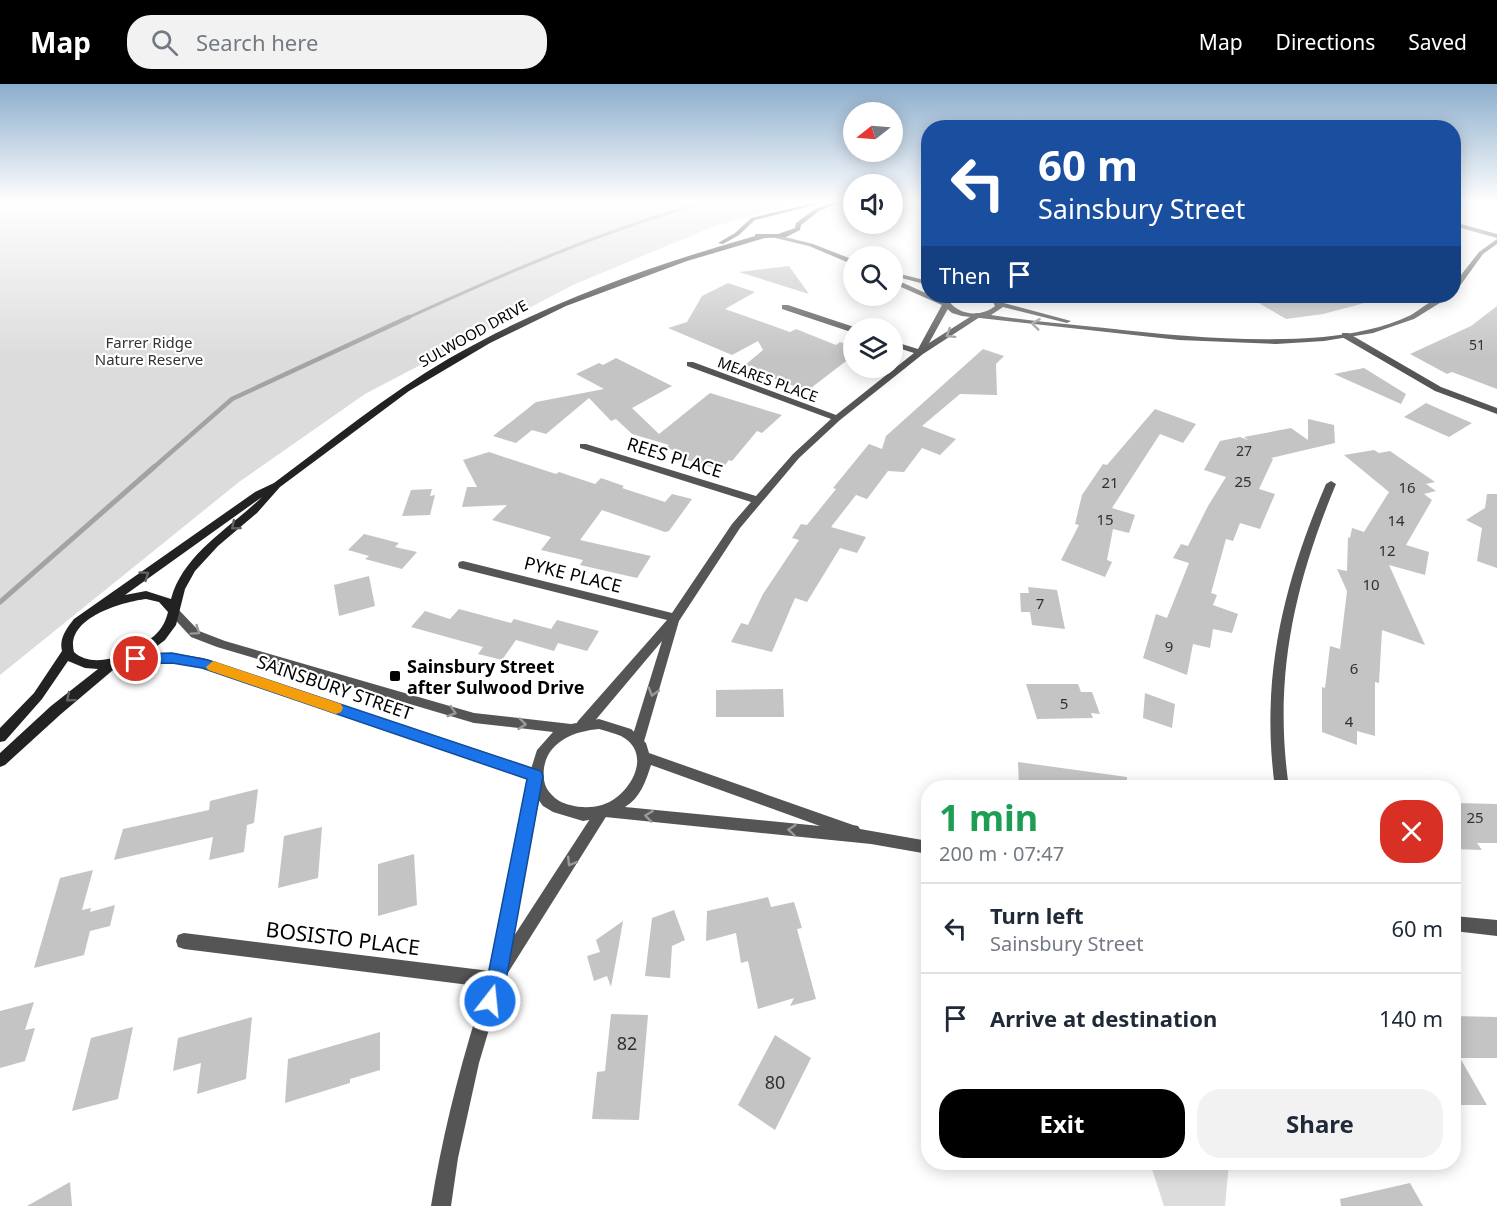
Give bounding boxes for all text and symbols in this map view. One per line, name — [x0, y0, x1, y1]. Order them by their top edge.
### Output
search box — [127, 15, 547, 69]
text: Map — [30, 23, 91, 61]
icon: search — [148, 26, 181, 59]
text: Search here — [196, 27, 318, 57]
text: Map — [1199, 28, 1243, 56]
text: Directions — [1276, 28, 1375, 56]
text: Saved — [1408, 28, 1467, 56]
north arrow — [843, 102, 903, 162]
map controls — [843, 102, 903, 378]
text: 60 m — [1038, 136, 1138, 193]
icon: left — [939, 144, 1017, 222]
button: sound — [843, 174, 903, 234]
text: Sainsbury Street — [1038, 190, 1245, 227]
button: search — [843, 246, 903, 306]
icon: arrive — [1003, 258, 1036, 291]
text: Then — [939, 260, 991, 290]
street label: SULWOOD DRIVE — [415, 295, 531, 371]
button: layers — [843, 318, 903, 378]
one-way arrow — [1031, 318, 1041, 331]
one-way arrow — [946, 326, 956, 338]
park label: Farrer Ridge Nature Reserve — [95, 332, 203, 369]
house number: 51 — [1469, 335, 1485, 354]
street label: MEARES PLACE — [715, 352, 821, 406]
street label: REES PLACE — [624, 431, 726, 483]
house number: 27 — [1236, 441, 1252, 460]
house number: 25 — [1234, 471, 1252, 491]
house number: 21 — [1101, 472, 1119, 492]
house number: 16 — [1398, 477, 1416, 497]
house number: 15 — [1096, 509, 1114, 529]
house number: 14 — [1387, 510, 1405, 530]
one-way arrow — [231, 519, 242, 530]
house number: 12 — [1378, 540, 1396, 560]
street label: PYKE PLACE — [522, 550, 624, 598]
one-way arrow — [138, 571, 149, 582]
house number: 10 — [1362, 574, 1380, 594]
house number: 7 — [1036, 593, 1044, 613]
one-way arrow — [189, 624, 200, 635]
pin — [110, 633, 161, 684]
house number: 9 — [1165, 636, 1173, 656]
icon: arrive — [119, 642, 152, 675]
street label: SAINSBURY STREET — [254, 649, 416, 725]
place label: Sainsbury Street after Sulwood Drive — [407, 654, 585, 699]
house number: 6 — [1350, 658, 1358, 678]
marker: Sainsbury Street after Sulwood Drive — [388, 669, 402, 683]
one-way arrow — [648, 686, 660, 697]
one-way arrow — [66, 691, 77, 702]
house number: 5 — [1060, 693, 1068, 713]
one-way arrow — [446, 705, 457, 717]
house number: 4 — [1345, 711, 1354, 731]
one-way arrow — [517, 717, 526, 730]
text: 1 min — [939, 793, 1038, 842]
button: close — [1380, 800, 1443, 863]
house number: 25 — [1466, 807, 1484, 827]
one-way arrow — [644, 810, 653, 823]
one-way arrow — [787, 824, 796, 837]
text: 200 m · 07:47 — [939, 840, 1064, 867]
one-way arrow — [568, 855, 579, 866]
text: Turn left — [990, 900, 1084, 930]
icon: left — [939, 912, 972, 945]
text: 60 m — [1392, 913, 1443, 943]
street label: BOSISTO PLACE — [264, 915, 422, 961]
text: Sainsbury Street — [990, 930, 1143, 957]
position arrow — [458, 969, 522, 1033]
icon: arrive — [939, 1002, 972, 1035]
text: Arrive at destination — [990, 1003, 1217, 1033]
text: 140 m — [1379, 1003, 1443, 1033]
house number: 82 — [617, 1031, 637, 1055]
house number: 80 — [765, 1070, 785, 1094]
button: Exit — [939, 1089, 1185, 1158]
button: Share — [1197, 1089, 1443, 1158]

